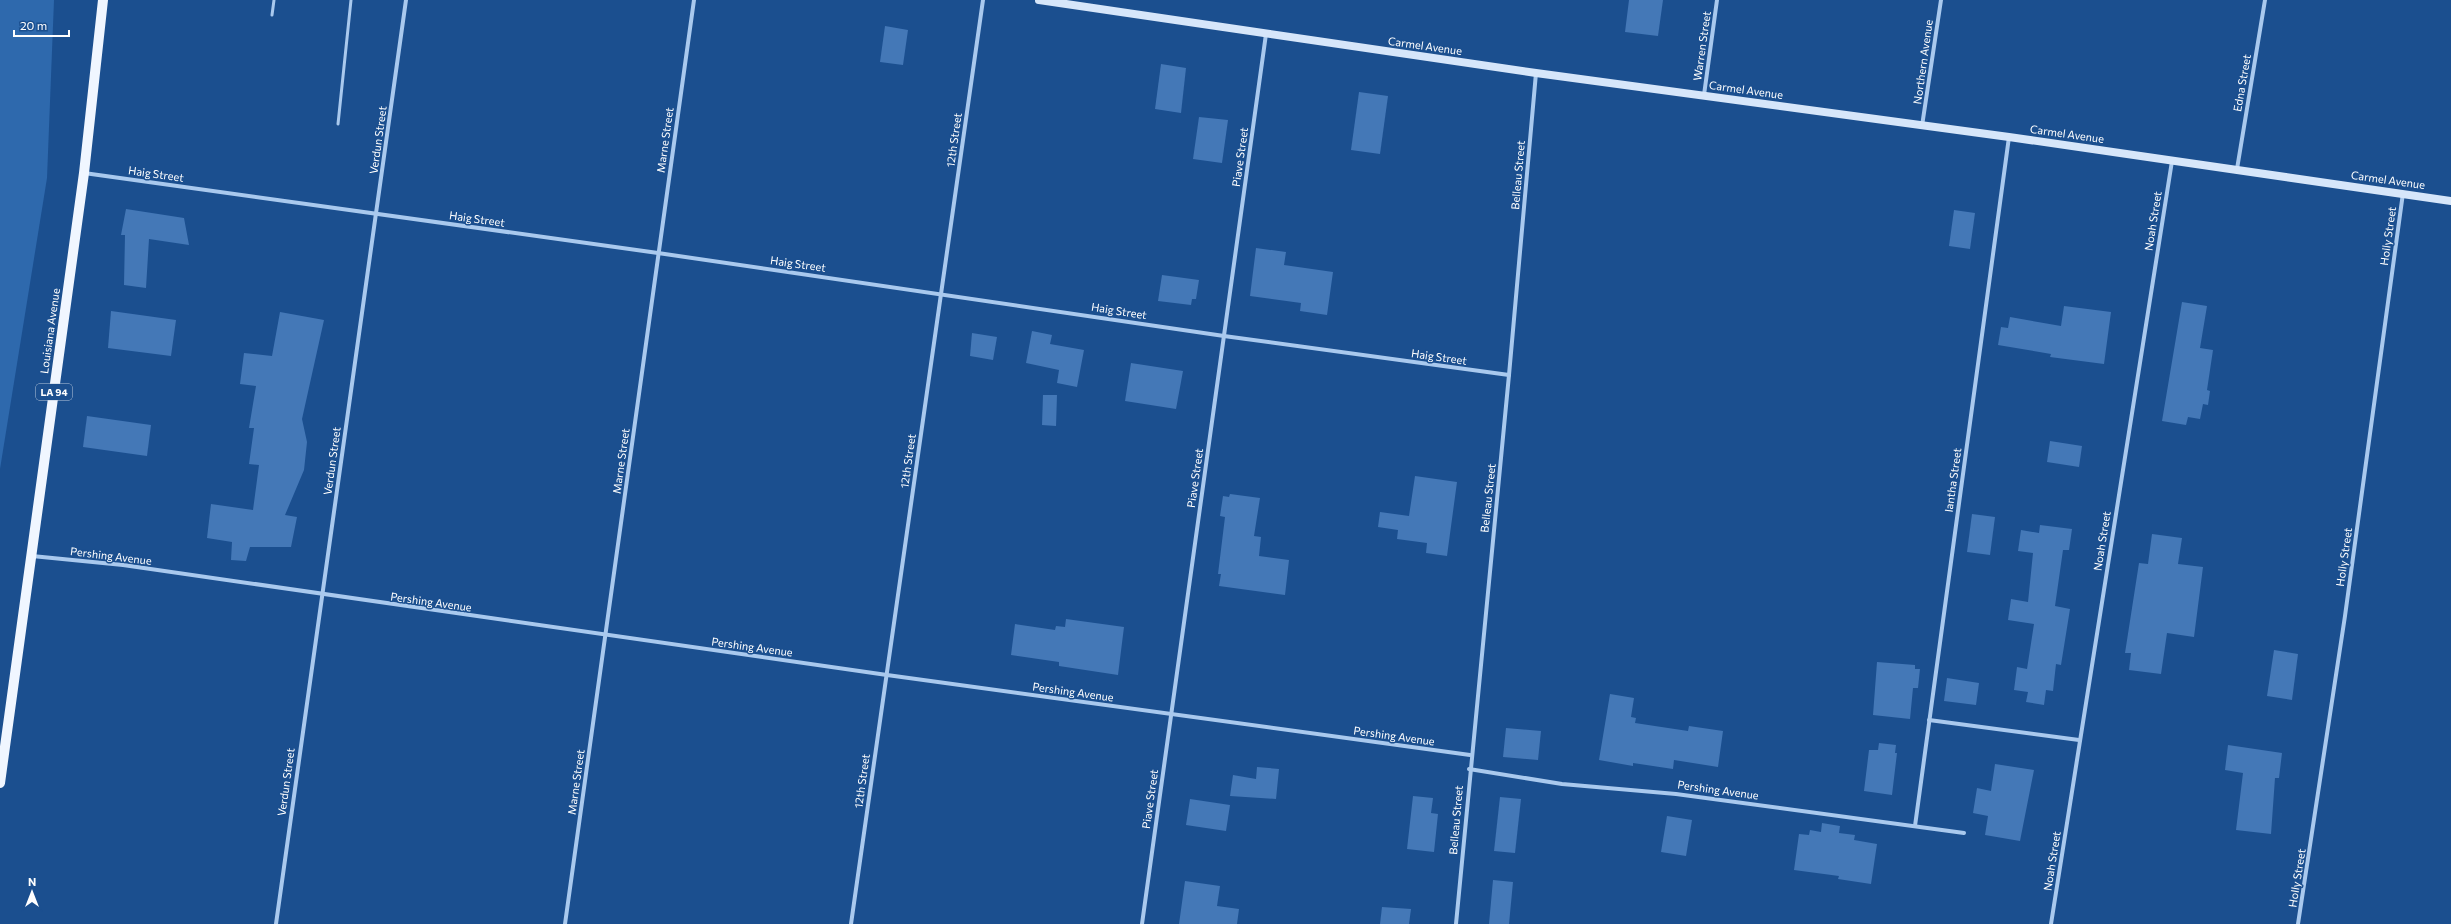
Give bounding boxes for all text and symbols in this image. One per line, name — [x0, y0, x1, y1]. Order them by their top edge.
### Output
street label: Warren Street — [1690, 10, 1713, 82]
scale bar — [14, 12, 69, 38]
text: 20 m — [20, 18, 47, 32]
street label: Northern Avenue — [1910, 19, 1935, 105]
street label: Carmel Avenue — [1387, 34, 1463, 57]
street label: Edna Street — [2230, 53, 2253, 113]
street label: Carmel Avenue — [1708, 78, 1784, 101]
street label: Verdun Street — [366, 104, 389, 175]
street label: Marne Street — [653, 106, 676, 173]
street label: 12th Street — [943, 111, 964, 168]
street label: Carmel Avenue — [2029, 122, 2105, 145]
street label: Piave Street — [1229, 126, 1250, 187]
street label: Belleau Street — [1508, 139, 1527, 210]
street label: Haig Street — [127, 163, 185, 184]
street label: Carmel Avenue — [2350, 168, 2426, 191]
street label: Noah Street — [2141, 190, 2164, 252]
street label: Holly Street — [2377, 205, 2398, 266]
street label: Haig Street — [448, 208, 506, 229]
street label: Haig Street — [769, 253, 827, 274]
street label: Louisiana Avenue — [37, 287, 62, 375]
street label: Haig Street — [1090, 300, 1148, 321]
street label: Haig Street — [1410, 346, 1468, 367]
road number: LA 94 — [36, 384, 72, 400]
street label: Verdun Street — [320, 425, 343, 496]
street label: Marne Street — [609, 427, 632, 494]
street label: 12th Street — [897, 432, 918, 489]
street label: Iantha Street — [1942, 446, 1964, 513]
street label: Piave Street — [1184, 447, 1205, 508]
street label: Belleau Street — [1477, 462, 1498, 533]
street label: Noah Street — [2090, 510, 2113, 572]
street label: Holly Street — [2333, 526, 2354, 587]
street label: Pershing Avenue — [70, 544, 153, 567]
street label: Pershing Avenue — [390, 589, 473, 614]
street label: Pershing Avenue — [711, 634, 794, 659]
street label: Pershing Avenue — [1032, 679, 1115, 704]
street label: Pershing Avenue — [1353, 723, 1436, 748]
street label: Verdun Street — [274, 746, 297, 817]
street label: Marne Street — [564, 748, 587, 815]
street label: 12th Street — [851, 752, 872, 809]
street label: Piave Street — [1139, 768, 1160, 829]
street label: Pershing Avenue — [1677, 777, 1760, 802]
street label: Belleau Street — [1446, 784, 1465, 855]
street label: Noah Street — [2040, 830, 2063, 892]
street label: Holly Street — [2285, 847, 2308, 908]
north arrow — [12, 872, 52, 912]
text: N — [28, 875, 36, 888]

